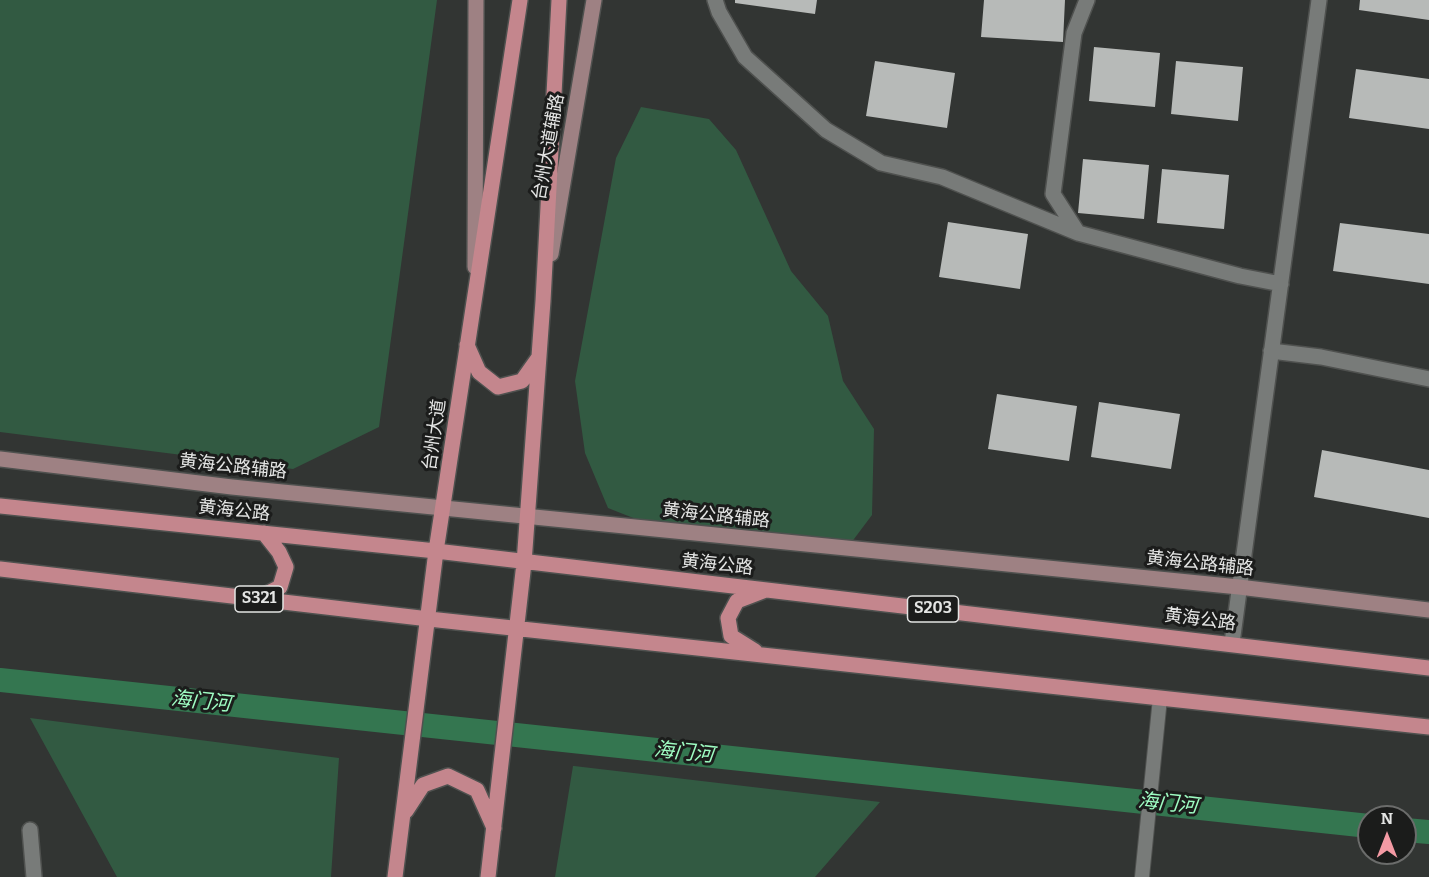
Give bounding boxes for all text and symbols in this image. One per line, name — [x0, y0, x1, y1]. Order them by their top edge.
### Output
street label: 台州大道辅路 — [529, 92, 569, 202]
street label: 台州大道 — [419, 398, 451, 472]
street label: 黄海公路辅路 — [178, 451, 288, 483]
street label: 黄海公路 — [197, 496, 271, 526]
street label: 黄海公路辅路 — [661, 500, 771, 532]
street label: 黄海公路辅路 — [1145, 548, 1255, 580]
street label: 黄海公路 — [680, 550, 754, 580]
road number: S321 — [235, 586, 283, 612]
road number: S203 — [908, 596, 958, 622]
street label: 黄海公路 — [1163, 605, 1237, 635]
water label: 海门河 — [170, 687, 232, 717]
water label: 海门河 — [653, 738, 715, 768]
water label: 海门河 — [1137, 789, 1199, 819]
north arrow — [1357, 805, 1417, 865]
text: N — [1381, 809, 1393, 828]

